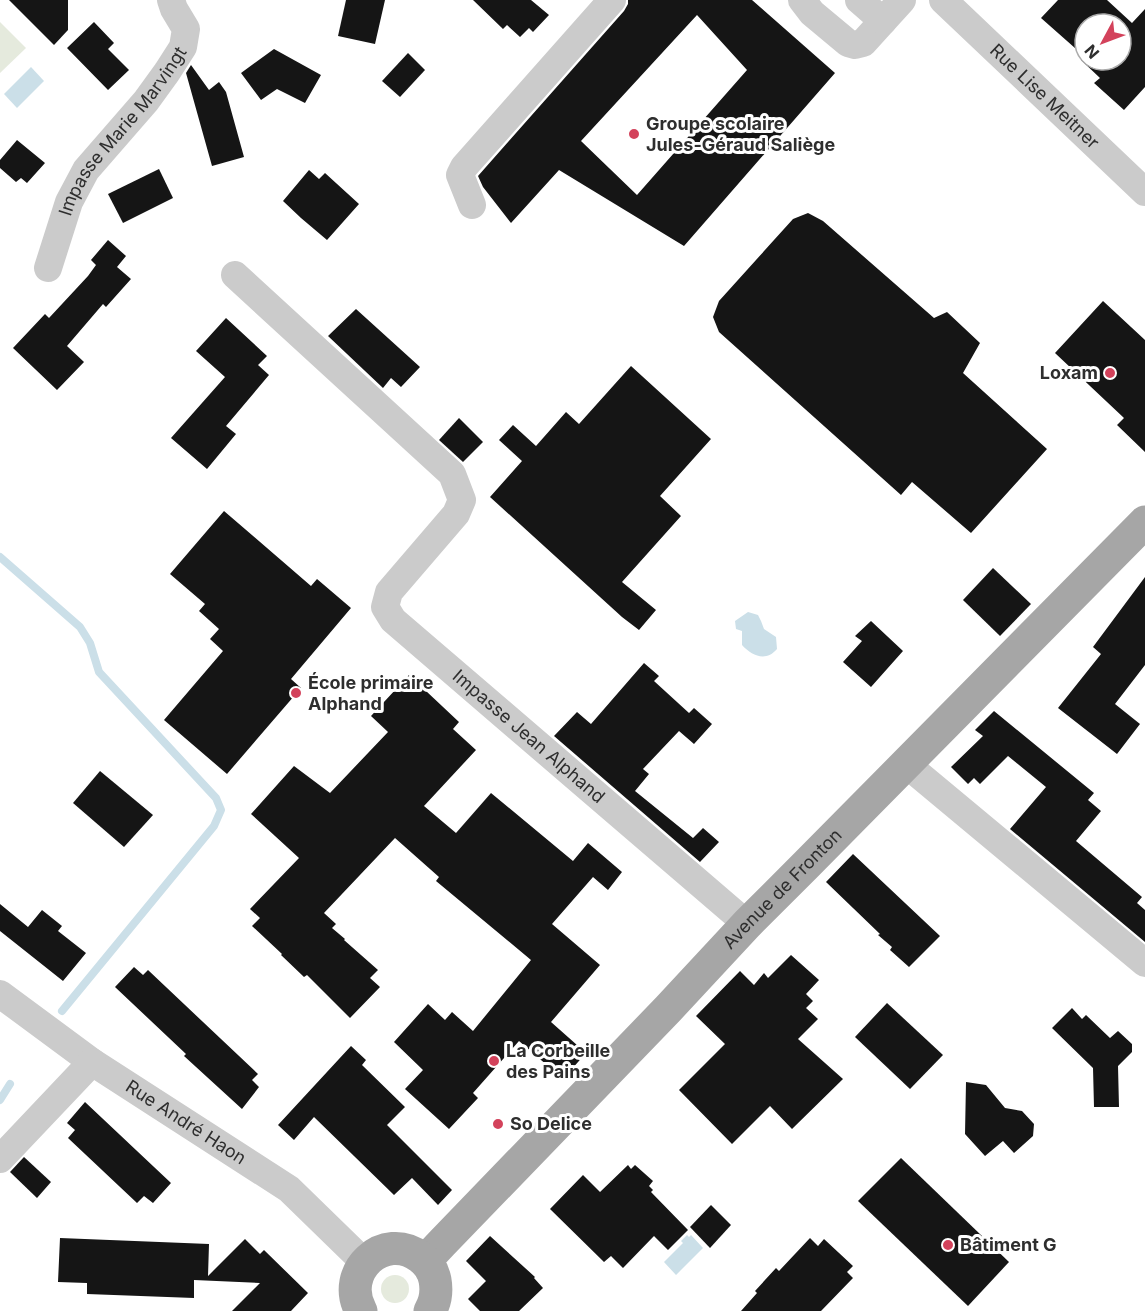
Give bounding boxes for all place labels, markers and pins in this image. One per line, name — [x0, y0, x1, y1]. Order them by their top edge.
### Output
place label: Groupe scolaire Jules-Géraud Saliège — [646, 113, 835, 155]
marker: Groupe scolaire Jules-Géraud Saliège — [627, 127, 641, 141]
place label: Loxam — [1040, 362, 1098, 383]
marker: Loxam — [1103, 366, 1117, 380]
place label: École primaire Alphand — [308, 672, 434, 714]
marker: École primaire Alphand — [289, 686, 303, 700]
place label: La Corbeille des Pains — [506, 1040, 611, 1082]
marker: La Corbeille des Pains — [487, 1054, 501, 1068]
place label: So Delice — [510, 1113, 592, 1134]
marker: So Delice — [491, 1117, 505, 1131]
place label: Bâtiment G — [960, 1234, 1057, 1255]
marker: Bâtiment G — [941, 1238, 955, 1252]

